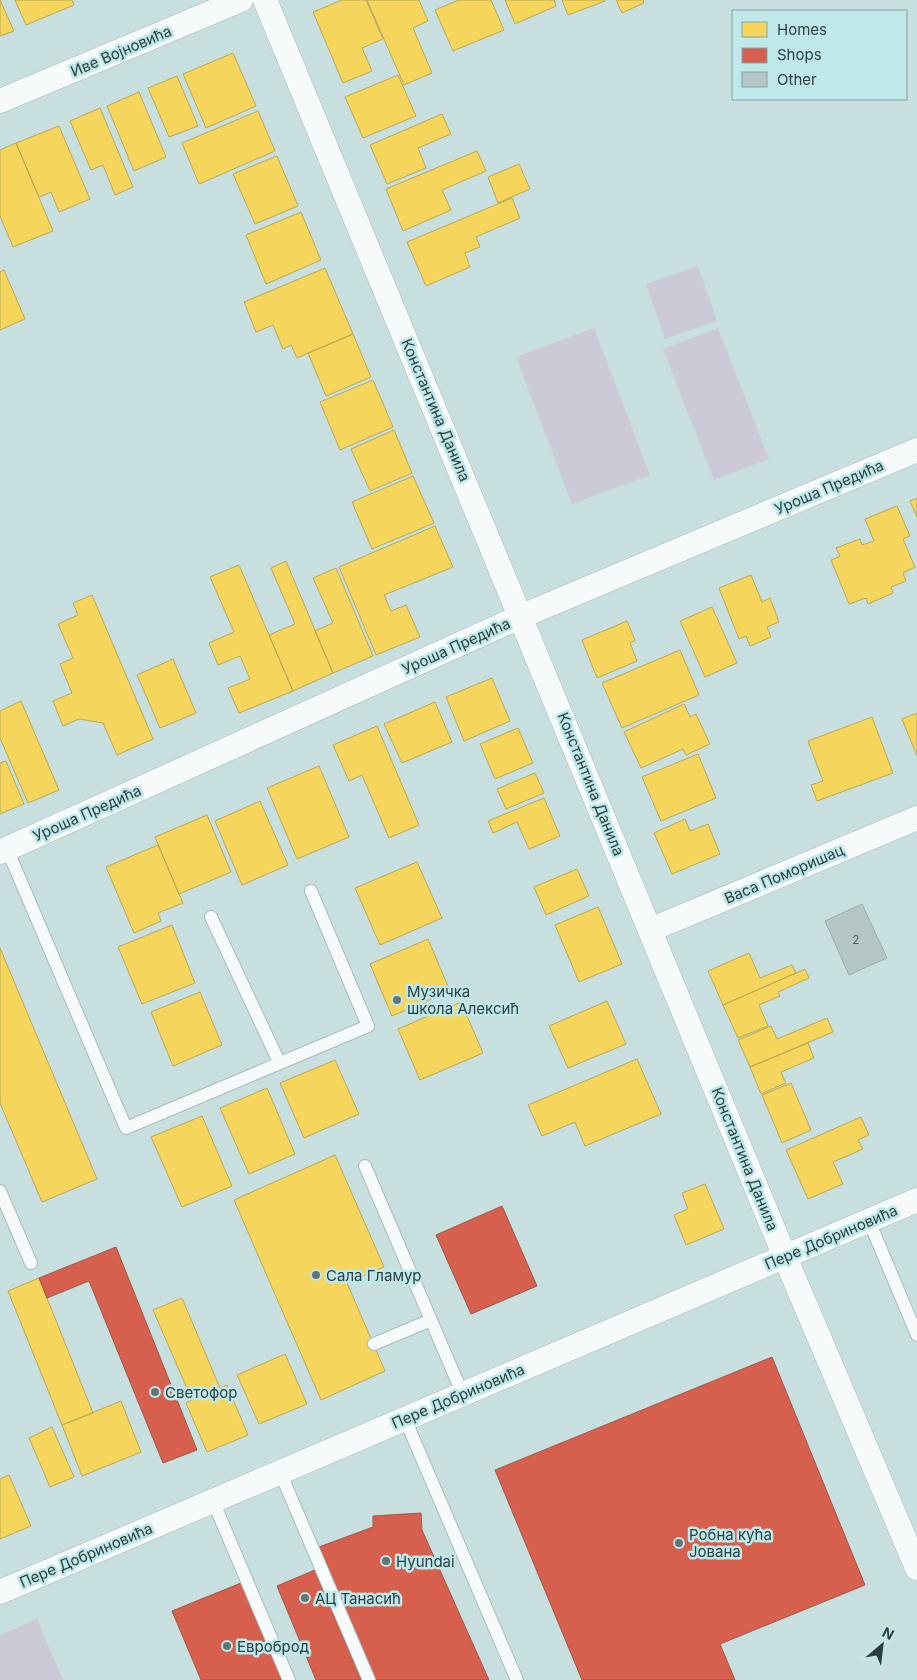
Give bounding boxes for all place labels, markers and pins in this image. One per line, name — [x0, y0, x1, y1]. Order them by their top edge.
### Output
place label: Музичка школа Алексић — [407, 982, 519, 1018]
marker: Музичка школа Алексић — [391, 994, 403, 1006]
place label: Сала Гламур — [326, 1266, 422, 1285]
marker: Сала Гламур — [310, 1269, 322, 1281]
place label: Светофор — [165, 1383, 237, 1402]
marker: Светофор — [149, 1386, 161, 1398]
place label: Робна кућа Јована — [689, 1525, 772, 1561]
marker: Робна кућа Јована — [673, 1537, 685, 1549]
place label: Hyundai — [396, 1552, 455, 1571]
marker: Hyundai — [380, 1555, 392, 1567]
place label: АЦ Танасић — [315, 1589, 401, 1608]
marker: АЦ Танасић — [299, 1592, 311, 1604]
place label: Евроброд — [237, 1637, 309, 1656]
marker: Евроброд — [221, 1640, 233, 1652]

